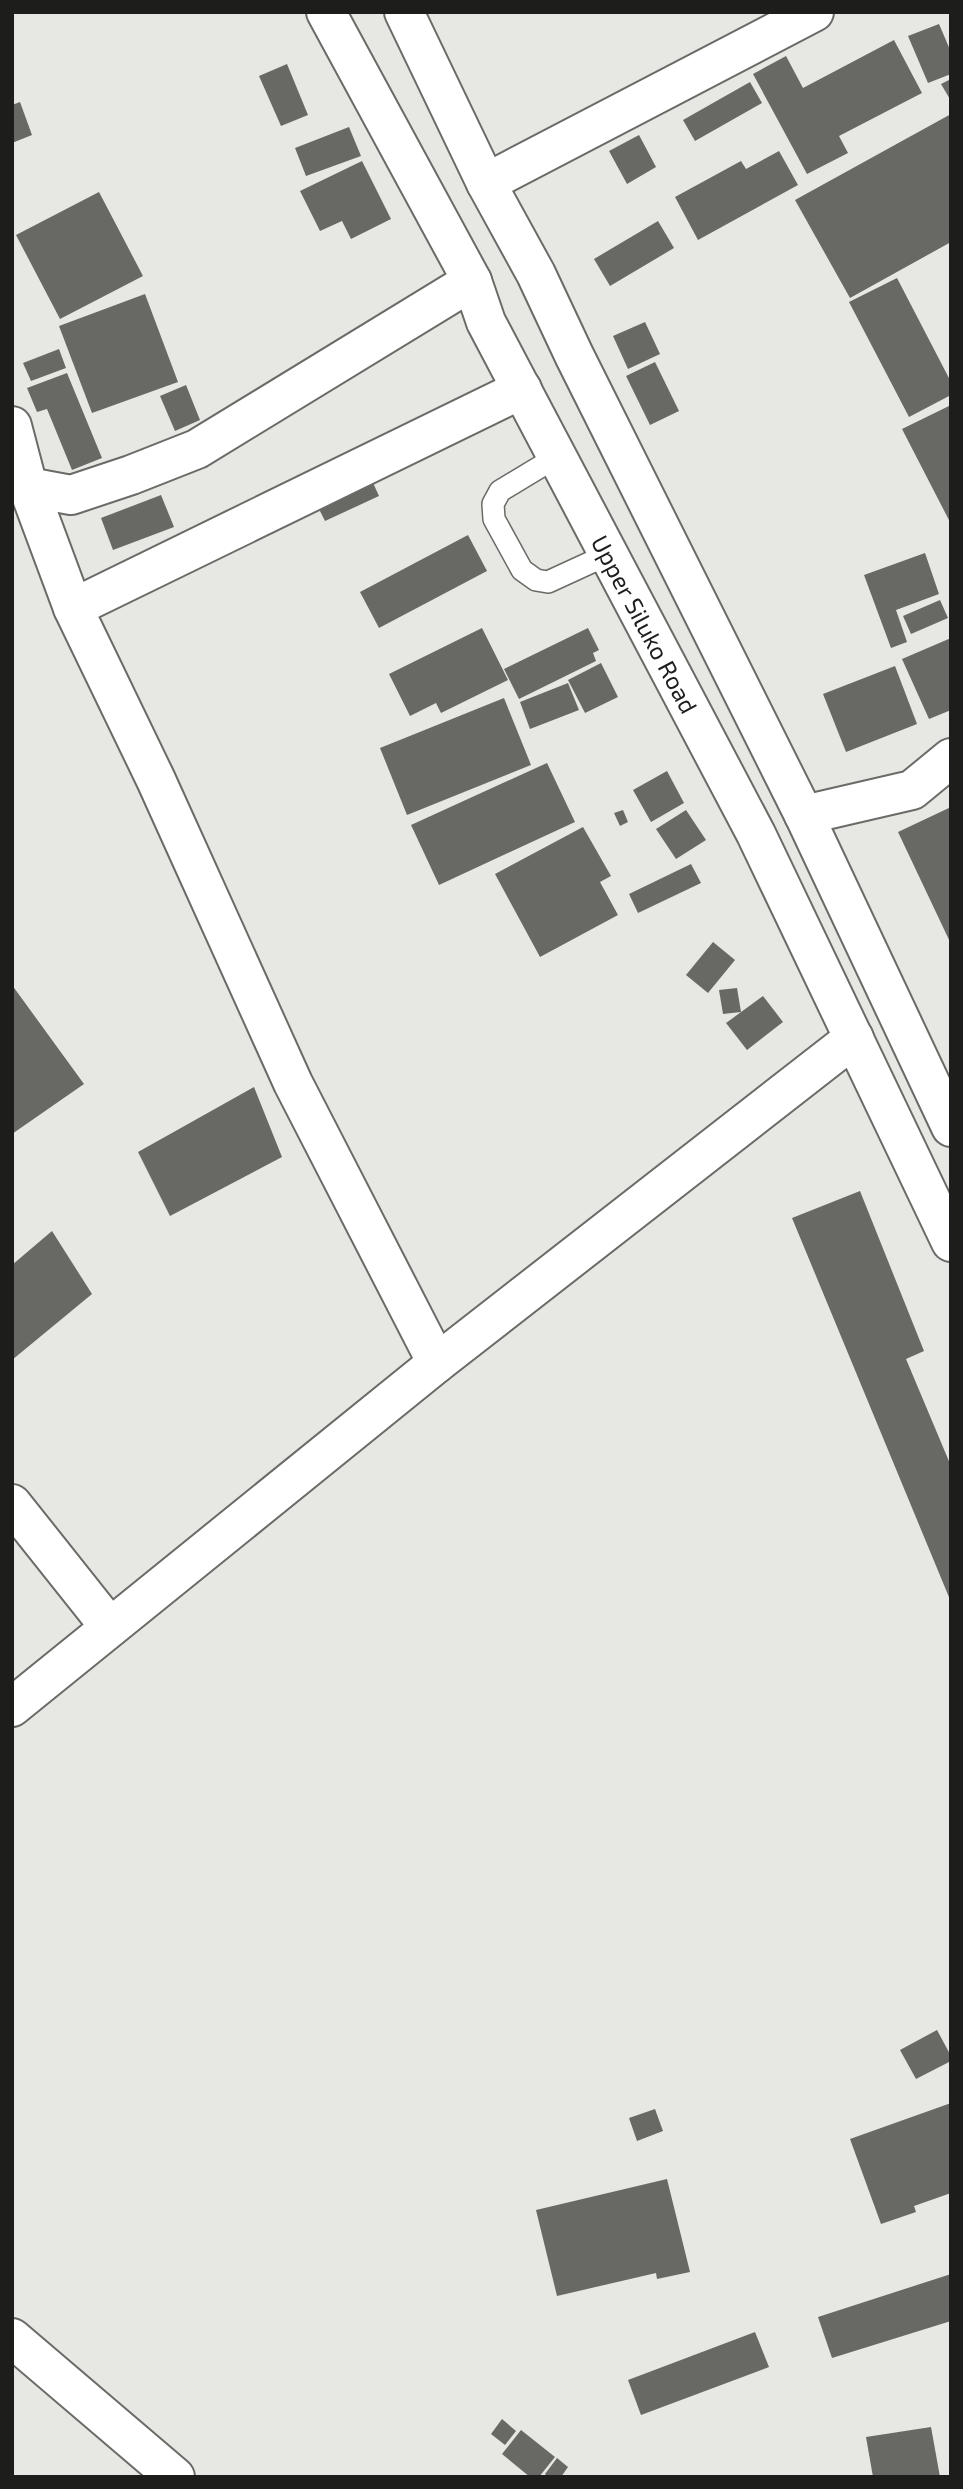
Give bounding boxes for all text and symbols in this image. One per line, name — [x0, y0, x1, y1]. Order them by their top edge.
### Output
street label: Upper Siluko Road — [586, 530, 704, 718]

